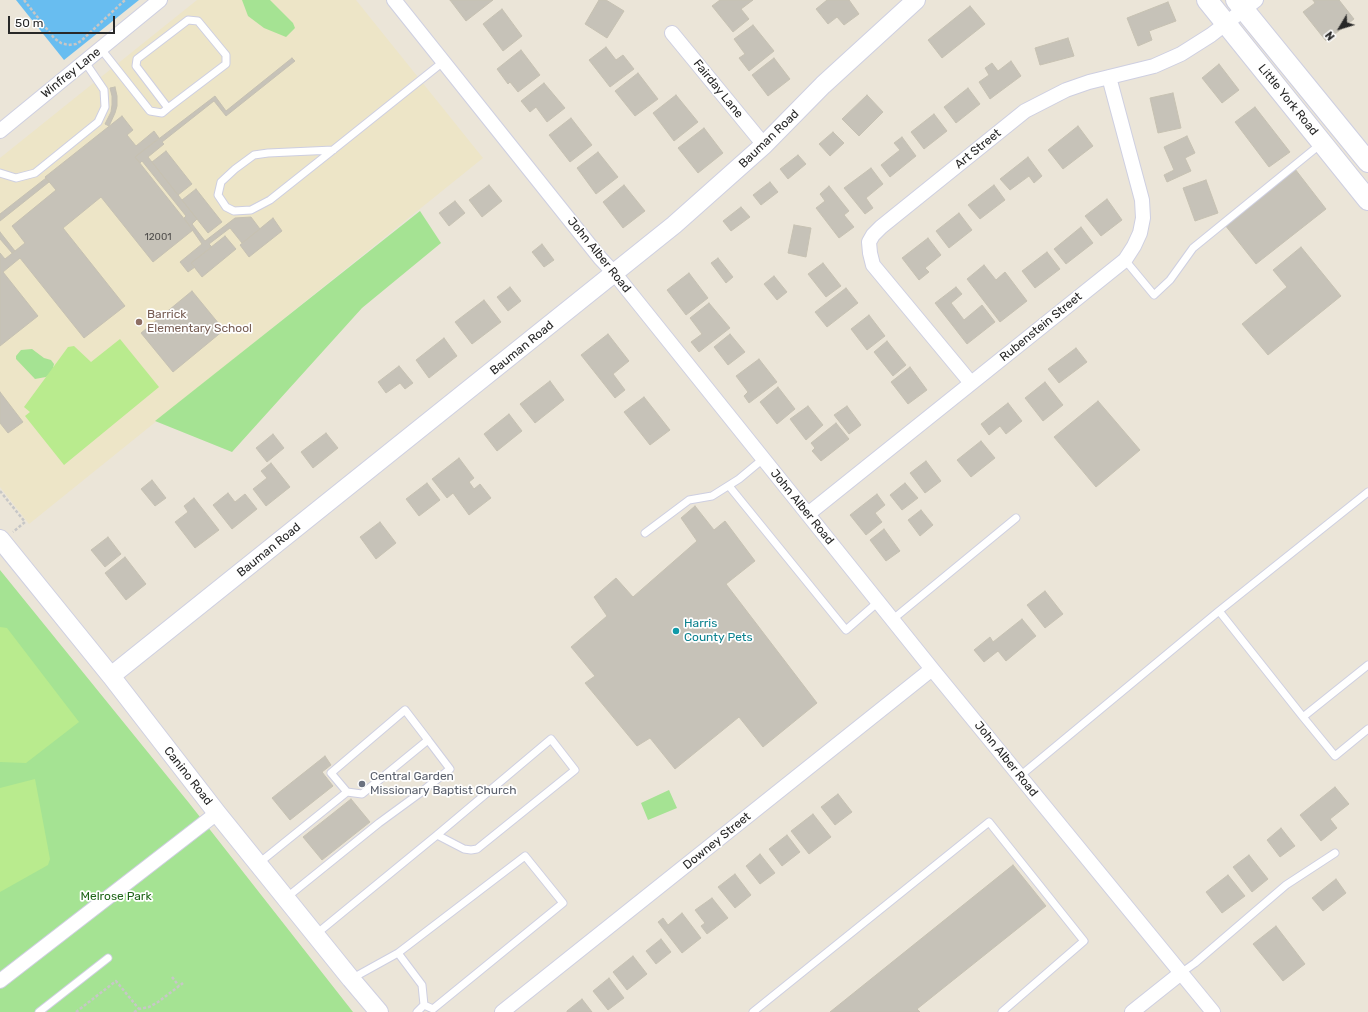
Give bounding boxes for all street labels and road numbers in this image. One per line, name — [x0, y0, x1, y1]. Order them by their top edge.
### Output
street label: Winfrey Lane — [38, 45, 104, 101]
street label: Fairday Lane — [690, 57, 746, 121]
street label: Little York Road — [1255, 62, 1321, 138]
street label: Bauman Road — [736, 107, 802, 171]
street label: Art Street — [952, 126, 1004, 172]
street label: John Alber Road — [564, 214, 634, 296]
street label: Rubenstein Street — [997, 289, 1085, 365]
street label: Bauman Road — [487, 318, 557, 378]
street label: John Alber Road — [767, 466, 837, 548]
street label: Bauman Road — [234, 520, 304, 580]
street label: John Alber Road — [971, 718, 1041, 800]
street label: Canino Road — [161, 744, 215, 808]
street label: Downey Street — [680, 809, 754, 873]

